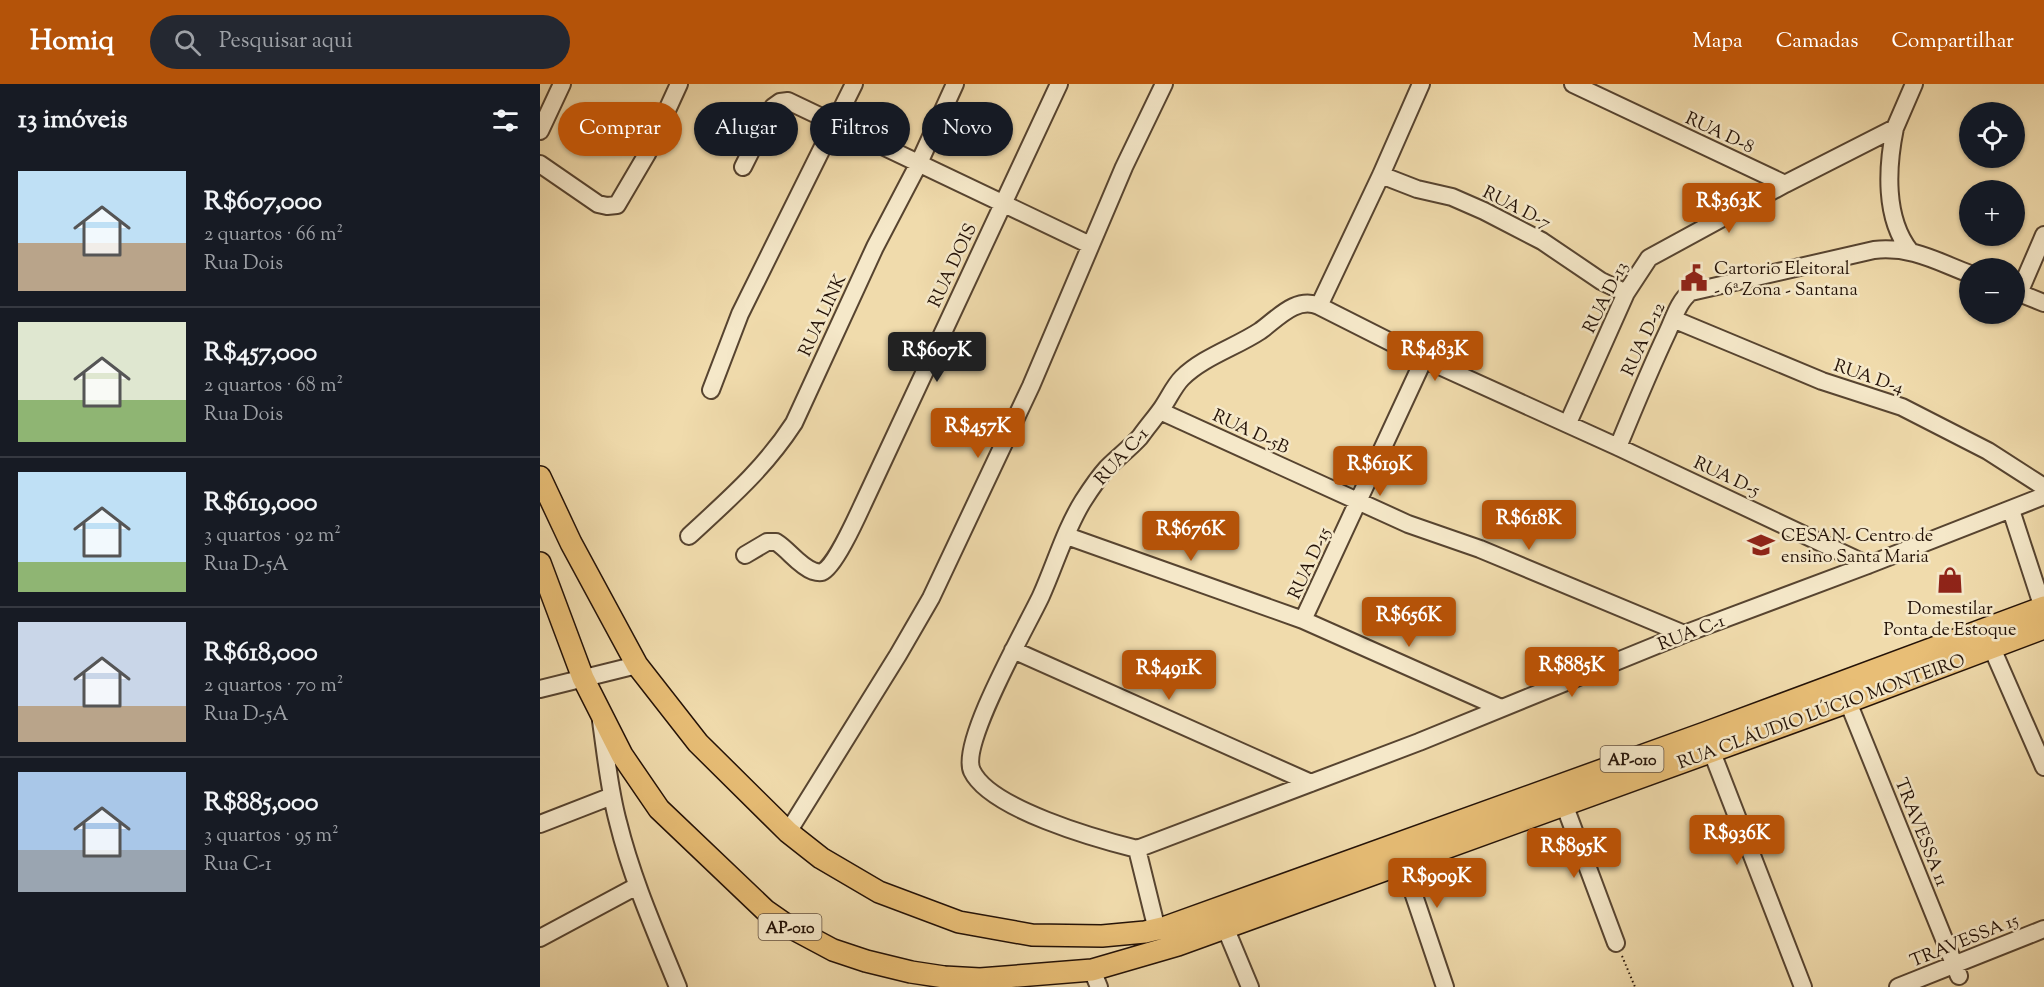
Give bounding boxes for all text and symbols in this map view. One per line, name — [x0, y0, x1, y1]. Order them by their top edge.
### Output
search box — [150, 15, 570, 69]
text: Homiq — [30, 22, 114, 62]
icon: search — [171, 26, 204, 59]
text: Pesquisar aqui — [219, 26, 353, 58]
text: Mapa — [1693, 27, 1743, 57]
text: Camadas — [1776, 27, 1859, 57]
text: Compartilhar — [1892, 27, 2014, 57]
text: 13 imóveis — [18, 102, 128, 139]
chip: Comprar — [558, 102, 682, 156]
chip: Alugar — [694, 102, 798, 156]
chip: Filtros — [810, 102, 910, 156]
chip: Novo — [922, 102, 1013, 156]
map controls — [1959, 102, 2025, 324]
button: locate — [1959, 102, 2025, 168]
icon: filters — [489, 104, 522, 137]
street label: RUA D-8 — [1680, 107, 1758, 161]
button: + — [1959, 180, 2025, 246]
street label: RUA D-7 — [1478, 181, 1555, 237]
pin: R$363K — [1680, 183, 1778, 234]
text: R$607,000 — [204, 184, 322, 221]
text: R$363K — [1696, 188, 1762, 217]
icon: home — [66, 195, 138, 267]
street label: RUA DOIS — [923, 219, 985, 312]
text: 2 quartos · 66 m² — [204, 221, 343, 250]
text: Rua Dois — [204, 250, 283, 279]
street label: RUA D-13 — [1578, 257, 1636, 338]
place label: Cartorio Eleitoral - 6ª Zona - Santana — [1714, 257, 1858, 304]
button: − — [1959, 258, 2025, 324]
public building icon: Cartorio Eleitoral - 6ª Zona - Santana — [1679, 263, 1709, 293]
street label: RUA LINK — [793, 270, 854, 361]
street label: RUA D-12 — [1616, 298, 1673, 381]
pin: R$483K — [1386, 331, 1484, 382]
pin: R$607K — [888, 332, 986, 383]
text: R$457,000 — [204, 335, 317, 372]
text: R$483K — [1401, 336, 1469, 365]
text: R$607K — [902, 337, 972, 366]
icon: home — [66, 346, 138, 418]
street label: RUA D-4 — [1830, 354, 1907, 402]
text: 2 quartos · 68 m² — [204, 372, 343, 401]
text: Rua Dois — [204, 401, 283, 430]
street label: RUA D-5B — [1208, 404, 1293, 462]
pin: R$457K — [929, 408, 1027, 459]
text: R$457K — [945, 413, 1011, 442]
street label: RUA C-1 — [1089, 423, 1156, 492]
pin: R$619K — [1331, 446, 1429, 497]
text: R$619K — [1347, 451, 1413, 480]
street label: RUA D-5 — [1689, 451, 1764, 504]
text: R$619,000 — [204, 485, 317, 522]
icon: home — [66, 496, 138, 568]
pin: R$618K — [1480, 500, 1578, 551]
text: R$618K — [1496, 505, 1562, 534]
pin: R$676K — [1142, 511, 1240, 562]
text: R$676K — [1156, 516, 1226, 545]
text: 3 quartos · 92 m² — [204, 522, 341, 551]
street label: RUA D-15 — [1283, 524, 1339, 604]
place label: CESAN- Centro de ensino Santa Maria — [1781, 524, 1933, 571]
school or university icon: CESAN- Centro de ensino Santa Maria — [1746, 530, 1776, 560]
text: Rua D-5A — [204, 551, 289, 580]
shop icon: Domestilar Ponta de Estoque — [1935, 565, 1965, 595]
pin: R$656K — [1360, 597, 1458, 648]
place label: Domestilar Ponta de Estoque — [1884, 597, 2016, 644]
text: R$656K — [1376, 602, 1442, 631]
street label: RUA C-1 — [1654, 609, 1729, 659]
text: R$618,000 — [204, 635, 318, 672]
icon: home — [66, 646, 138, 718]
pin: R$885K — [1523, 647, 1621, 698]
street label: RUA CLÁUDIO LÚCIO MONTEIRO — [1674, 648, 1969, 777]
pin: R$491K — [1120, 650, 1218, 701]
text: R$885K — [1539, 652, 1605, 681]
text: R$491K — [1136, 655, 1202, 684]
text: 2 quartos · 70 m² — [204, 672, 344, 701]
text: Rua D-5A — [204, 701, 289, 730]
road number: AP-010 — [1600, 746, 1664, 772]
street label: TRAVESSA 11 — [1887, 775, 1954, 891]
text: R$885,000 — [204, 785, 318, 822]
icon: home — [66, 796, 138, 868]
pin: R$936K — [1688, 815, 1786, 866]
text: R$936K — [1703, 820, 1771, 849]
text: 3 quartos · 95 m² — [204, 822, 339, 851]
pin: R$895K — [1525, 828, 1623, 879]
text: R$895K — [1541, 833, 1607, 862]
text: Rua C-1 — [204, 851, 272, 880]
pin: R$909K — [1388, 858, 1486, 909]
text: R$909K — [1402, 863, 1472, 892]
street label: TRAVESSA 15 — [1907, 908, 2023, 975]
road number: AP-010 — [758, 914, 822, 940]

